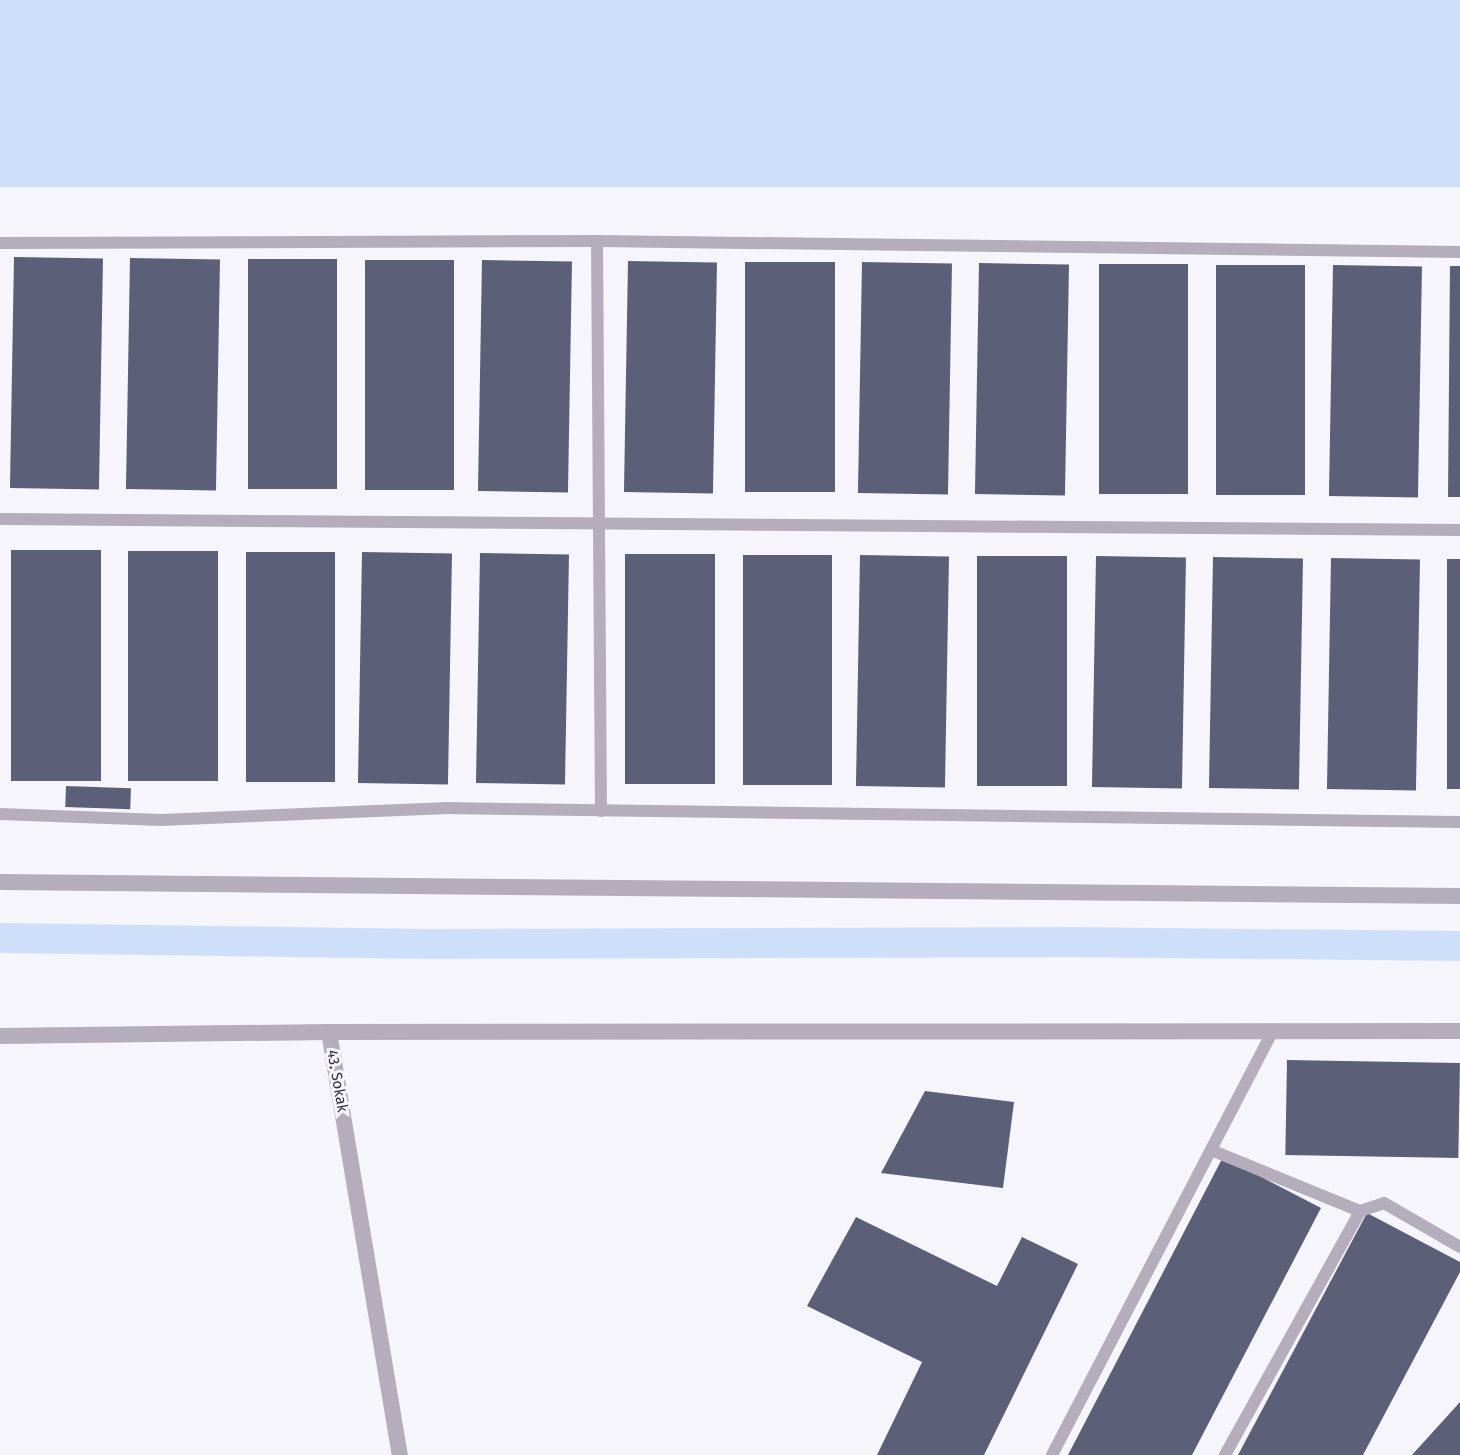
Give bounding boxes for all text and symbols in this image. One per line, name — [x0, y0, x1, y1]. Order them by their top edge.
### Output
street label: 43. Sokak — [323, 1048, 351, 1114]

